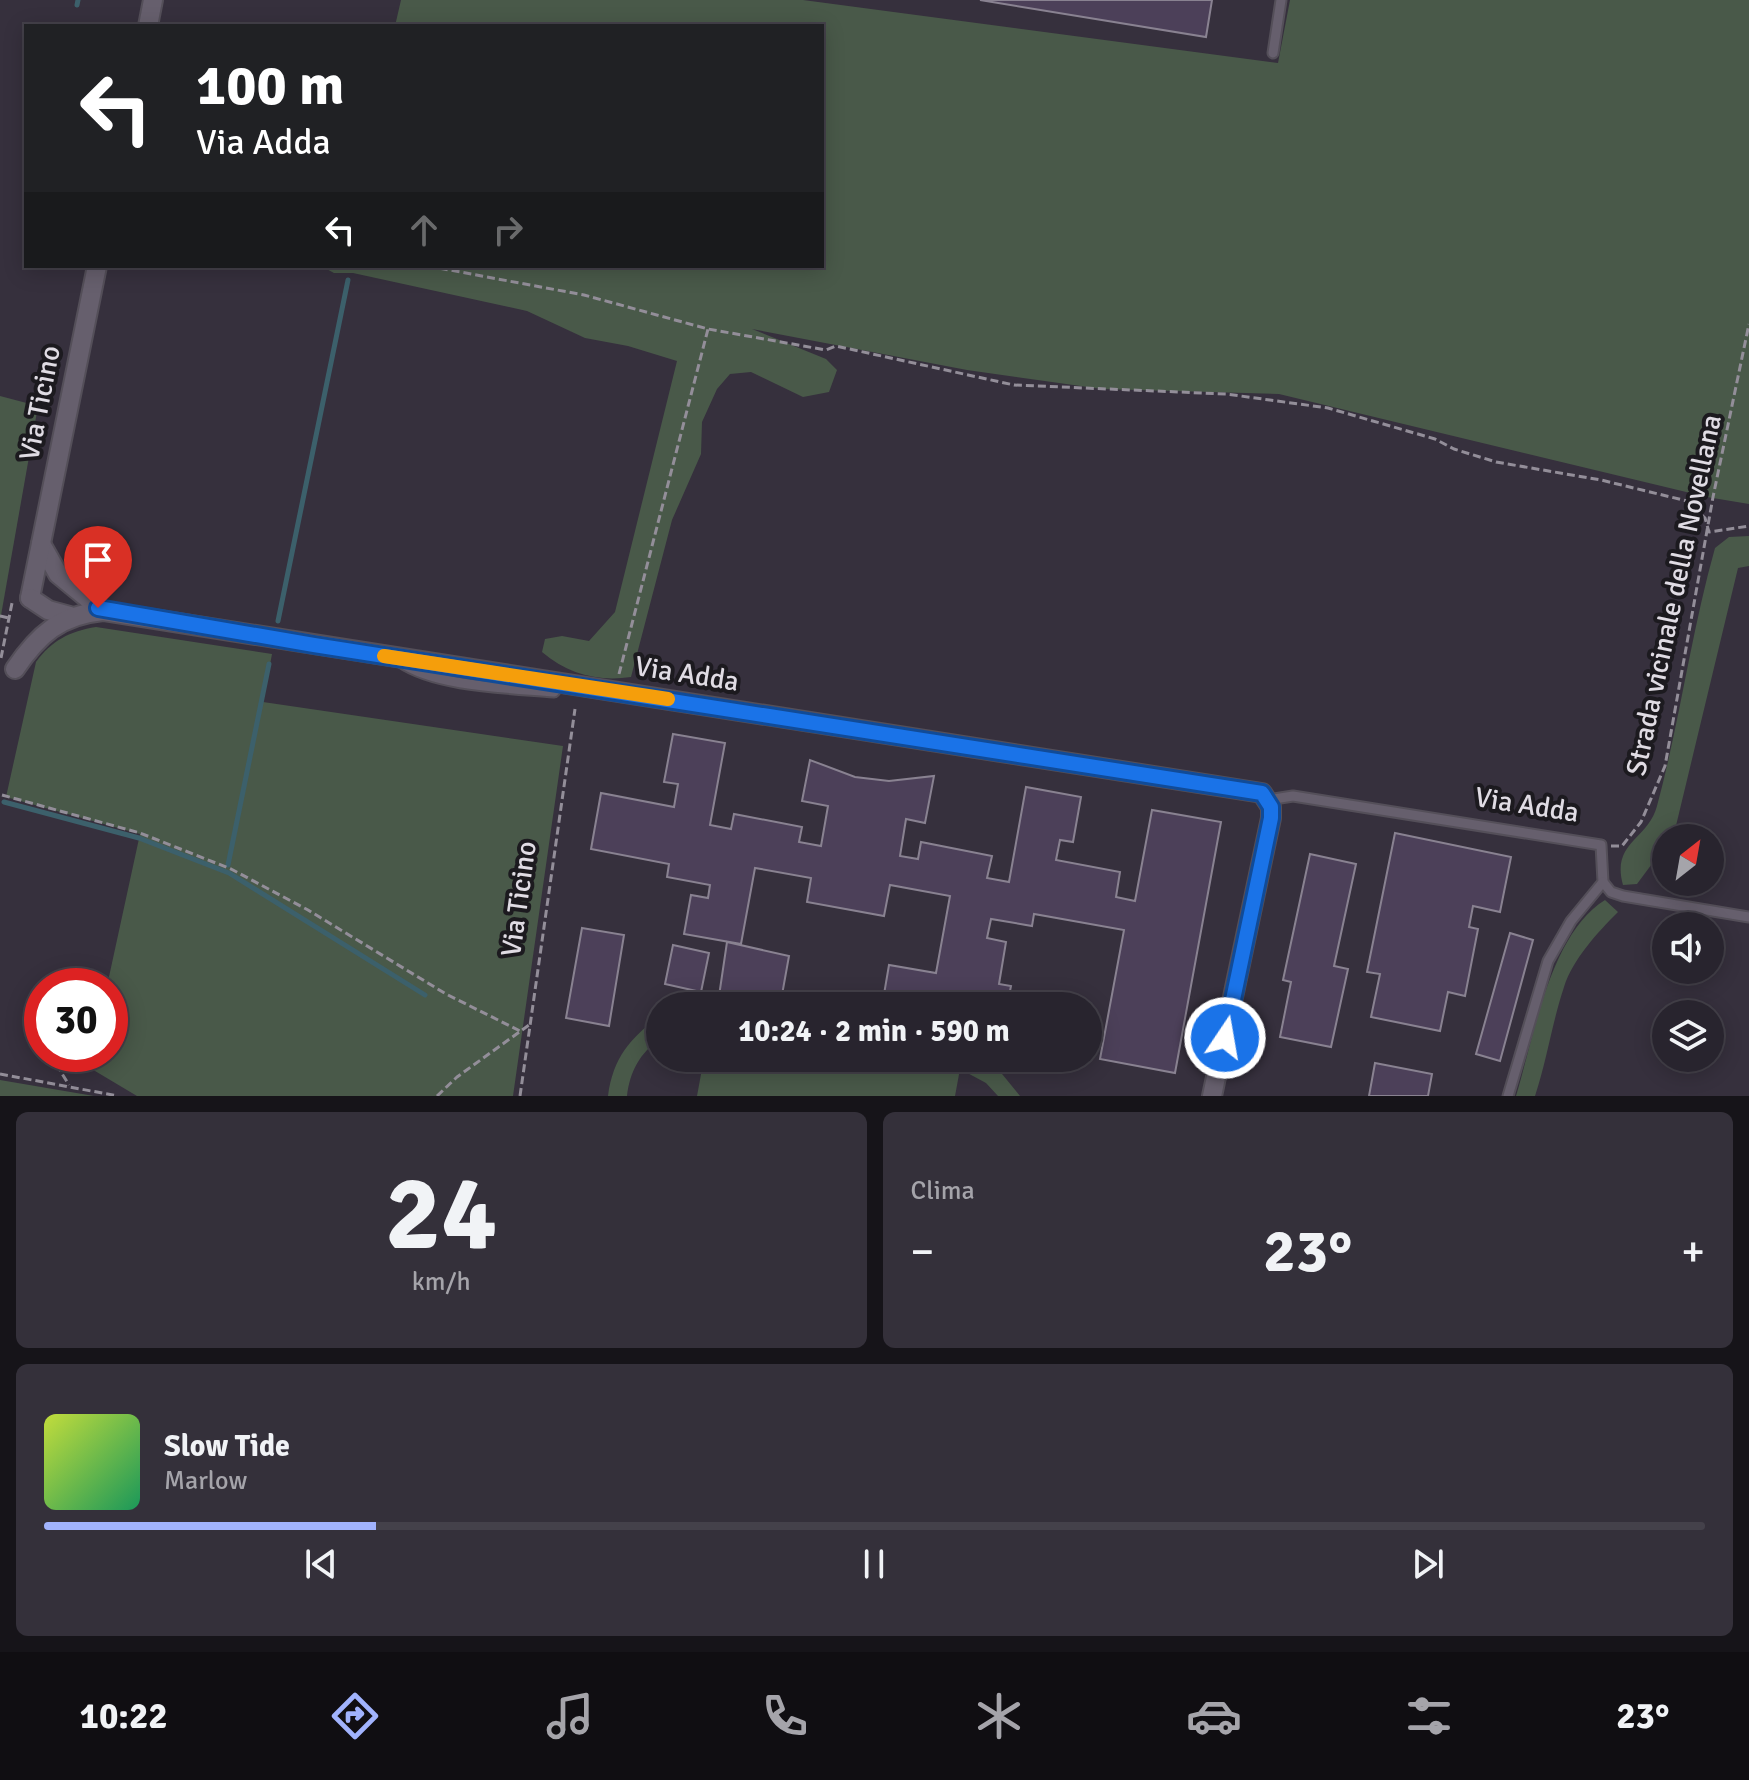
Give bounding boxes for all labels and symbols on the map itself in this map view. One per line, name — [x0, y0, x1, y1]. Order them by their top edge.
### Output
street label: Via Ticino — [12, 343, 68, 463]
street label: Strada vicinale della Novellana — [1619, 411, 1729, 779]
pin — [64, 526, 132, 608]
street label: Via Adda — [633, 649, 741, 699]
street label: Via Adda — [1473, 780, 1581, 830]
north arrow — [1652, 824, 1724, 896]
street label: Via Ticino — [494, 839, 544, 959]
speed limit sign: 30 — [24, 968, 128, 1072]
position arrow — [1183, 996, 1267, 1080]

